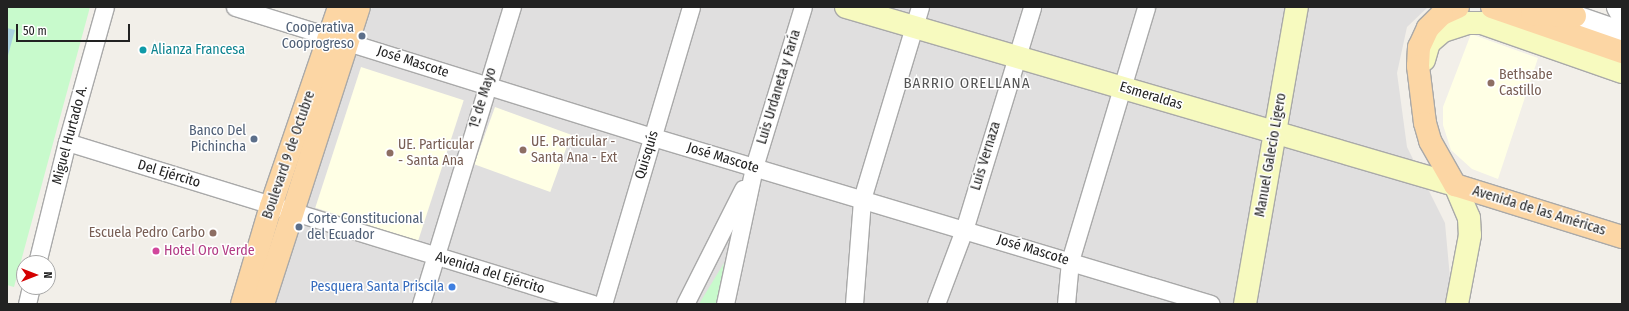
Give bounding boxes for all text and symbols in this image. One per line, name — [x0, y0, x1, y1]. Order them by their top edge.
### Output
scale bar — [18, 16, 132, 42]
place label: Cooperativa Cooprogreso — [282, 20, 354, 52]
text: 50 m — [23, 24, 47, 38]
street label: Luis Urdaneta y Faría — [754, 28, 804, 146]
marker: Cooperativa Cooprogreso — [357, 31, 367, 41]
place label: Alianza Francesa — [151, 42, 245, 58]
street label: José Mascote — [375, 43, 451, 81]
marker: Alianza Francesa — [138, 45, 148, 55]
street label: 1º de Mayo — [466, 65, 500, 131]
place label: Bethsabe Castillo — [1499, 67, 1553, 100]
district label: BARRIO ORELLANA — [903, 75, 1031, 93]
street label: Esmeraldas — [1117, 78, 1185, 114]
marker: Bethsabe Castillo — [1486, 78, 1496, 88]
street label: Miguel Hurtado A. — [49, 84, 91, 186]
street label: Boulevard 9 de Octubre — [259, 89, 319, 221]
street label: Manuel Galecio Ligero — [1252, 92, 1290, 218]
street label: Luis Vernaza — [968, 120, 1004, 192]
place label: Banco Del Pichincha — [189, 123, 246, 156]
street label: Quisquís — [632, 129, 662, 181]
marker: Banco Del Pichincha — [249, 134, 259, 144]
place label: UE. Particular - Santa Ana - Ext — [531, 134, 617, 166]
place label: UE. Particular - Santa Ana — [398, 137, 474, 170]
street label: José Mascote — [685, 139, 761, 177]
marker: UE. Particular - Santa Ana - Ext — [518, 145, 528, 155]
marker: UE. Particular - Santa Ana — [385, 148, 395, 158]
street label: Del Ejército — [136, 156, 202, 192]
street label: Avenida de las Américas — [1470, 183, 1608, 239]
place label: Corte Constitucional del Ecuador — [307, 211, 423, 244]
marker: Corte Constitucional del Ecuador — [294, 222, 304, 232]
place label: Escuela Pedro Carbo — [89, 225, 205, 241]
marker: Escuela Pedro Carbo — [208, 228, 218, 238]
street label: José Mascote — [995, 231, 1071, 269]
place label: Hotel Oro Verde — [164, 243, 255, 259]
marker: Hotel Oro Verde — [151, 246, 161, 256]
street label: Avenida del Ejército — [433, 248, 547, 298]
north arrow — [16, 255, 56, 295]
text: N — [41, 272, 54, 278]
place label: Pesquera Santa Priscila — [311, 279, 444, 295]
marker: Pesquera Santa Priscila — [447, 282, 457, 292]

